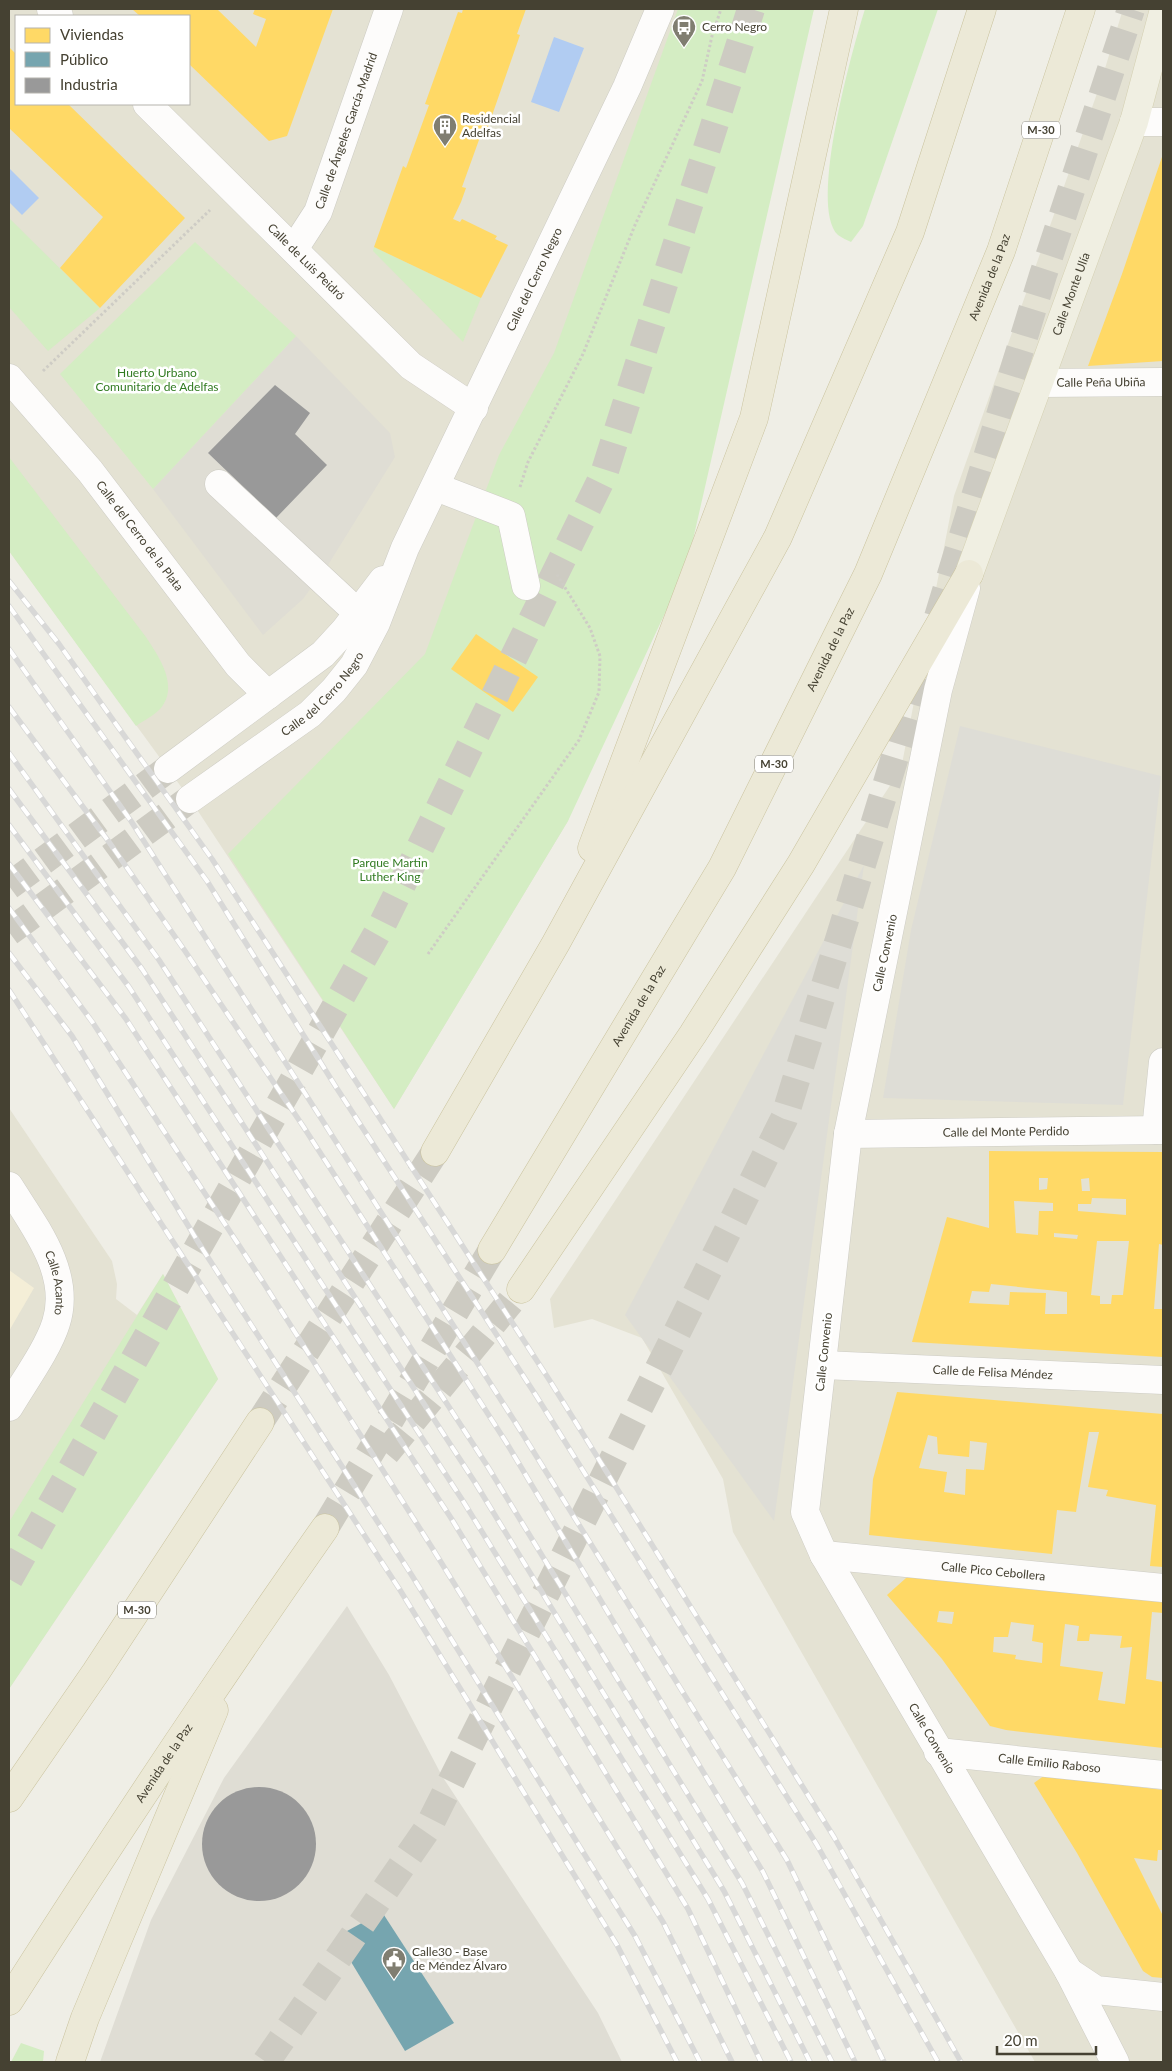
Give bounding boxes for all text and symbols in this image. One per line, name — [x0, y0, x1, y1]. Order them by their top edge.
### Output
bus stop icon: Cerro Negro — [671, 14, 697, 48]
legend — [15, 15, 190, 105]
place label: Cerro Negro — [702, 19, 767, 34]
text: Viviendas — [60, 25, 124, 43]
text: Público — [60, 50, 108, 68]
street label: Calle de Ángeles García-Madrid — [312, 50, 380, 211]
text: Industria — [60, 75, 118, 93]
place label: Residencial Adelfas — [462, 111, 521, 140]
building icon: Residencial Adelfas — [432, 113, 458, 147]
road number: M-30 — [1022, 122, 1060, 138]
street label: Calle de Luis Peidró — [265, 220, 348, 303]
street label: Calle del Cerro Negro — [503, 225, 565, 333]
street label: Avenida de la Paz — [965, 231, 1013, 322]
street label: Calle Monte Ulía — [1049, 250, 1093, 338]
park label: Huerto Urbano Comunitario de Adelfas — [95, 365, 219, 394]
street label: Calle Peña Ubiña — [1056, 374, 1146, 390]
street label: Calle del Cerro de la Plata — [93, 477, 187, 594]
street label: Avenida de la Paz — [803, 604, 858, 694]
street label: Calle del Cerro Negro — [278, 649, 367, 739]
road number: M-30 — [755, 756, 793, 772]
park label: Parque Martin Luther King — [352, 855, 428, 884]
street label: Calle Convenio — [869, 912, 900, 993]
street label: Avenida de la Paz — [608, 962, 669, 1049]
street label: Calle del Monte Perdido — [943, 1123, 1070, 1140]
street label: Calle Acanto — [42, 1248, 68, 1317]
street label: Calle Convenio — [812, 1312, 835, 1392]
street label: Calle de Felisa Méndez — [932, 1362, 1054, 1382]
street label: Calle Pico Cebollera — [940, 1558, 1046, 1584]
road number: M-30 — [118, 1602, 156, 1618]
street label: Calle Convenio — [906, 1700, 959, 1776]
street label: Avenida de la Paz — [132, 1720, 196, 1805]
street label: Calle Emilio Raboso — [997, 1750, 1102, 1776]
place label: Calle30 - Base de Méndez Álvaro — [412, 1944, 507, 1973]
public building icon: Calle30 - Base de Méndez Álvaro — [381, 1946, 407, 1980]
scale bar — [997, 2024, 1096, 2056]
text: 20 m — [1004, 2031, 1038, 2049]

